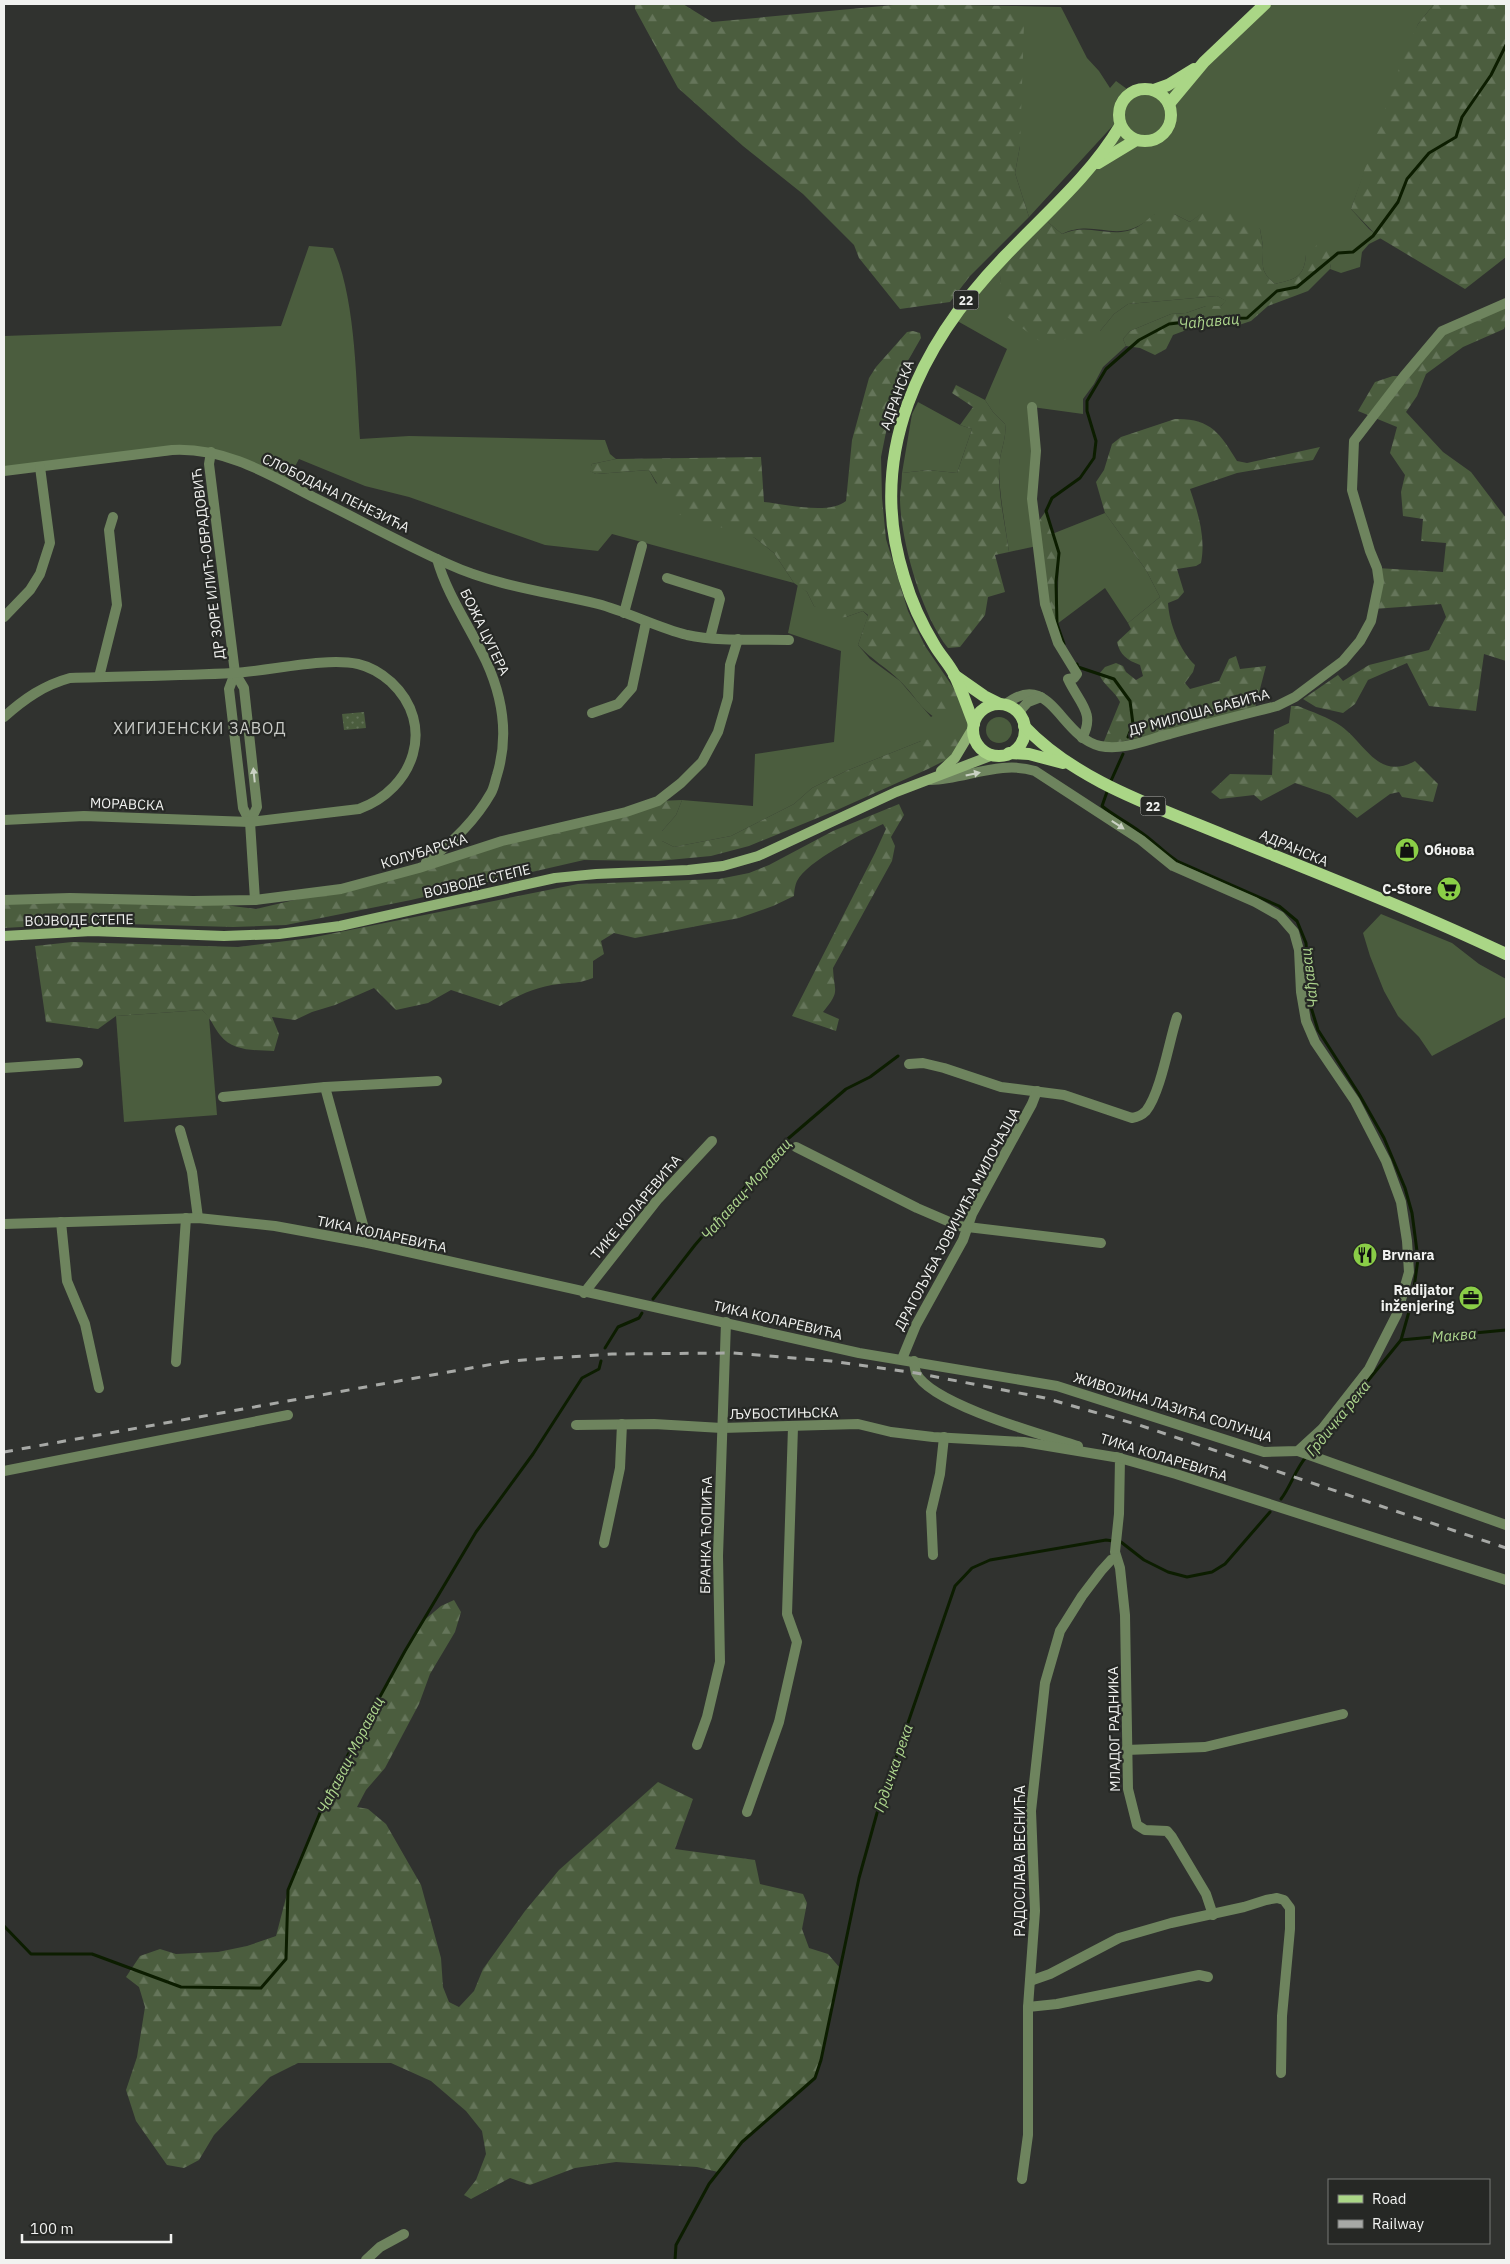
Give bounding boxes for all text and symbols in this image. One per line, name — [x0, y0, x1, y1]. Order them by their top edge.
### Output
road number: 22 — [954, 290, 978, 310]
water label: Чађавац — [1178, 309, 1240, 333]
street label: АДРАНСКА — [876, 358, 918, 432]
street label: СЛОБОДАНА ПЕНЕЗИЋА — [259, 449, 413, 537]
street label: ДР ЗОРЕ ИЛИЋ-ОБРАДОВИЋ — [187, 467, 229, 661]
street label: БОЖА ЦУГЕРА — [456, 586, 514, 678]
street label: ДР МИЛОША БАБИЋА — [1127, 685, 1271, 739]
district label: ХИГИЈЕНСКИ ЗАВОД — [113, 718, 287, 738]
one-way arrow — [250, 767, 258, 783]
one-way arrow — [966, 770, 981, 778]
street label: МОРАВСКА — [90, 794, 164, 814]
road number: 22 — [1140, 796, 1166, 816]
one-way arrow — [1112, 820, 1125, 830]
street label: АДРАНСКА — [1257, 825, 1331, 871]
street label: КОЛУБАРСКА — [379, 829, 469, 873]
shop icon: Обнова — [1394, 837, 1420, 863]
place label: Обнова — [1424, 841, 1474, 859]
street label: ВОЈВОДЕ СТЕПЕ — [422, 860, 532, 902]
supermarket icon: C-Store — [1436, 876, 1462, 902]
place label: C-Store — [1382, 880, 1432, 898]
street label: ВОЈВОДЕ СТЕПЕ — [24, 910, 134, 930]
water label: Чађавац — [1296, 947, 1322, 1009]
street label: ДРАГОЉУБА ЈОВИЧИЋА МИЛОЧАЈЦА — [890, 1105, 1024, 1333]
water label: Чађавац-Моравац — [697, 1134, 795, 1244]
street label: ТИКЕ КОЛАРЕВИЋА — [587, 1151, 685, 1263]
street label: ТИКА КОЛАРЕВИЋА — [315, 1211, 449, 1257]
restaurant icon: Brvnara — [1352, 1242, 1378, 1268]
place label: Brvnara — [1382, 1246, 1434, 1264]
place label: Radijator inženjering — [1381, 1281, 1454, 1315]
office icon: Radijator inženjering — [1458, 1285, 1484, 1311]
street label: ТИКА КОЛАРЕВИЋА — [712, 1296, 845, 1344]
water label: Маква — [1431, 1324, 1478, 1346]
street label: ЖИВОЈИНА ЛАЗИЋА СОЛУНЦА — [1071, 1368, 1275, 1446]
water label: Грдичка река — [1302, 1376, 1375, 1460]
street label: ЉУБОСТИЊСКА — [729, 1403, 839, 1423]
street label: ТИКА КОЛАРЕВИЋА — [1098, 1429, 1230, 1485]
street label: БРАНКА ЋОПИЋА — [696, 1476, 716, 1594]
street label: МЛАДОГ РАДНИКА — [1104, 1666, 1124, 1792]
water label: Чађавац-Моравац — [312, 1693, 388, 1817]
water label: Грдичка река — [869, 1721, 917, 1815]
street label: РАДОСЛАВА ВЕСНИЋА — [1011, 1785, 1029, 1937]
legend — [1328, 2179, 1490, 2244]
text: Road — [1372, 2189, 1407, 2208]
scale bar — [22, 2212, 171, 2244]
text: Railway — [1372, 2214, 1425, 2233]
text: 100 m — [30, 2219, 74, 2238]

